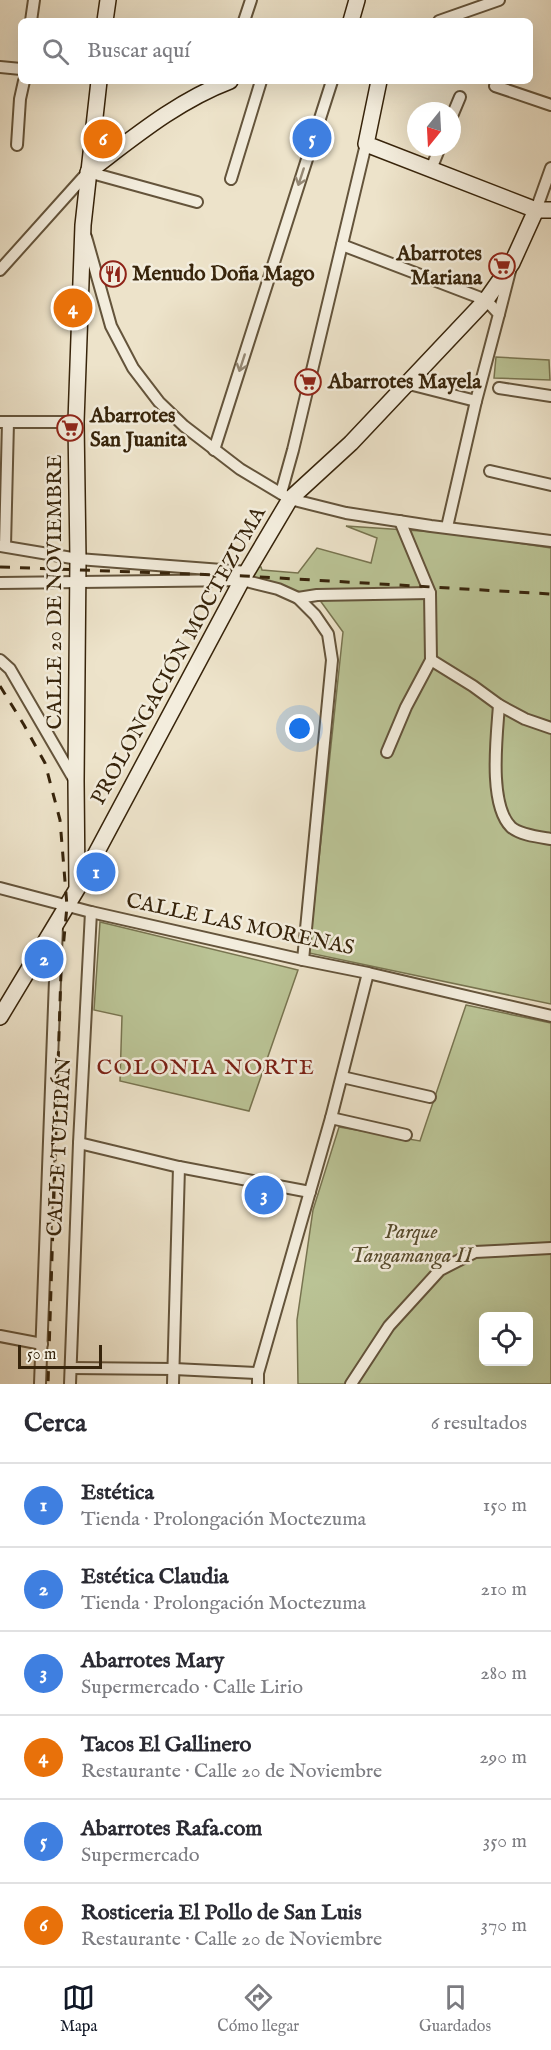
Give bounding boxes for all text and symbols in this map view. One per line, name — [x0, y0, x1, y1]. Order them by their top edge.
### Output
search box — [18, 18, 533, 84]
icon: search — [39, 35, 72, 68]
text: Buscar aquí — [87, 37, 190, 65]
north arrow — [407, 102, 461, 156]
pin: 6 — [84, 116, 122, 162]
pin: 5 — [292, 116, 332, 160]
one-way arrow — [295, 167, 306, 186]
place label: Abarrotes Mariana — [396, 241, 483, 292]
supermarket icon: Abarrotes Mariana — [487, 251, 517, 281]
restaurant icon: Menudo Doña Mago — [98, 259, 128, 289]
place label: Menudo Doña Mago — [132, 261, 315, 288]
pin: 4 — [54, 286, 92, 330]
one-way arrow — [236, 353, 247, 372]
supermarket icon: Abarrotes Mayela — [293, 367, 323, 397]
place label: Abarrotes Mayela — [327, 369, 482, 396]
place label: Abarrotes San Juanita — [89, 403, 188, 454]
supermarket icon: Abarrotes San Juanita — [55, 413, 85, 443]
street label: CALLE 20 DE NOVIEMBRE — [42, 455, 69, 729]
street label: PROLONGACIÓN MOCTEZUMA — [85, 501, 273, 810]
your location — [285, 714, 314, 743]
pin: 1 — [76, 850, 116, 894]
street label: CALLE LAS MORENAS — [124, 888, 356, 962]
pin: 2 — [24, 936, 63, 982]
district label: COLONIA NORTE — [96, 1054, 316, 1082]
street label: CALLE TULIPÁN — [41, 1057, 78, 1237]
pin: 3 — [244, 1172, 284, 1218]
park label: Parque Tangamanga II — [350, 1219, 474, 1270]
map controls — [479, 1312, 533, 1366]
button: locate — [479, 1312, 533, 1366]
scale bar — [18, 1342, 102, 1370]
text: 50 m — [27, 1345, 56, 1365]
text: Cerca — [24, 1407, 86, 1440]
text: 6 resultados — [431, 1411, 527, 1436]
text: Estética — [81, 1479, 154, 1507]
text: 1 — [40, 1493, 47, 1518]
text: 150 m — [483, 1493, 527, 1518]
text: Tienda · Prolongación Moctezuma — [81, 1507, 366, 1532]
text: Estética Claudia — [81, 1563, 229, 1591]
text: 2 — [39, 1577, 48, 1602]
text: 210 m — [481, 1577, 527, 1602]
text: Tienda · Prolongación Moctezuma — [81, 1591, 366, 1616]
text: Abarrotes Mary — [81, 1647, 224, 1675]
text: 3 — [40, 1661, 47, 1686]
text: 280 m — [480, 1661, 527, 1686]
text: Supermercado · Calle Lirio — [81, 1675, 303, 1700]
text: Tacos El Gallinero — [81, 1731, 251, 1759]
text: 4 — [39, 1745, 48, 1770]
text: 290 m — [479, 1745, 527, 1770]
text: Restaurante · Calle 20 de Noviembre — [81, 1759, 382, 1784]
text: Abarrotes Rafa.com — [81, 1815, 262, 1843]
text: 5 — [40, 1829, 47, 1854]
text: 350 m — [483, 1829, 527, 1854]
text: Supermercado — [81, 1843, 200, 1868]
text: Rosticeria El Pollo de San Luis — [81, 1899, 362, 1927]
text: 6 — [39, 1913, 48, 1938]
text: 370 m — [481, 1913, 527, 1938]
text: Restaurante · Calle 20 de Noviembre — [81, 1927, 382, 1952]
tab: Mapa — [60, 1981, 97, 2037]
tab: Cómo llegar — [217, 1981, 299, 2037]
tab: Guardados — [419, 1981, 491, 2037]

